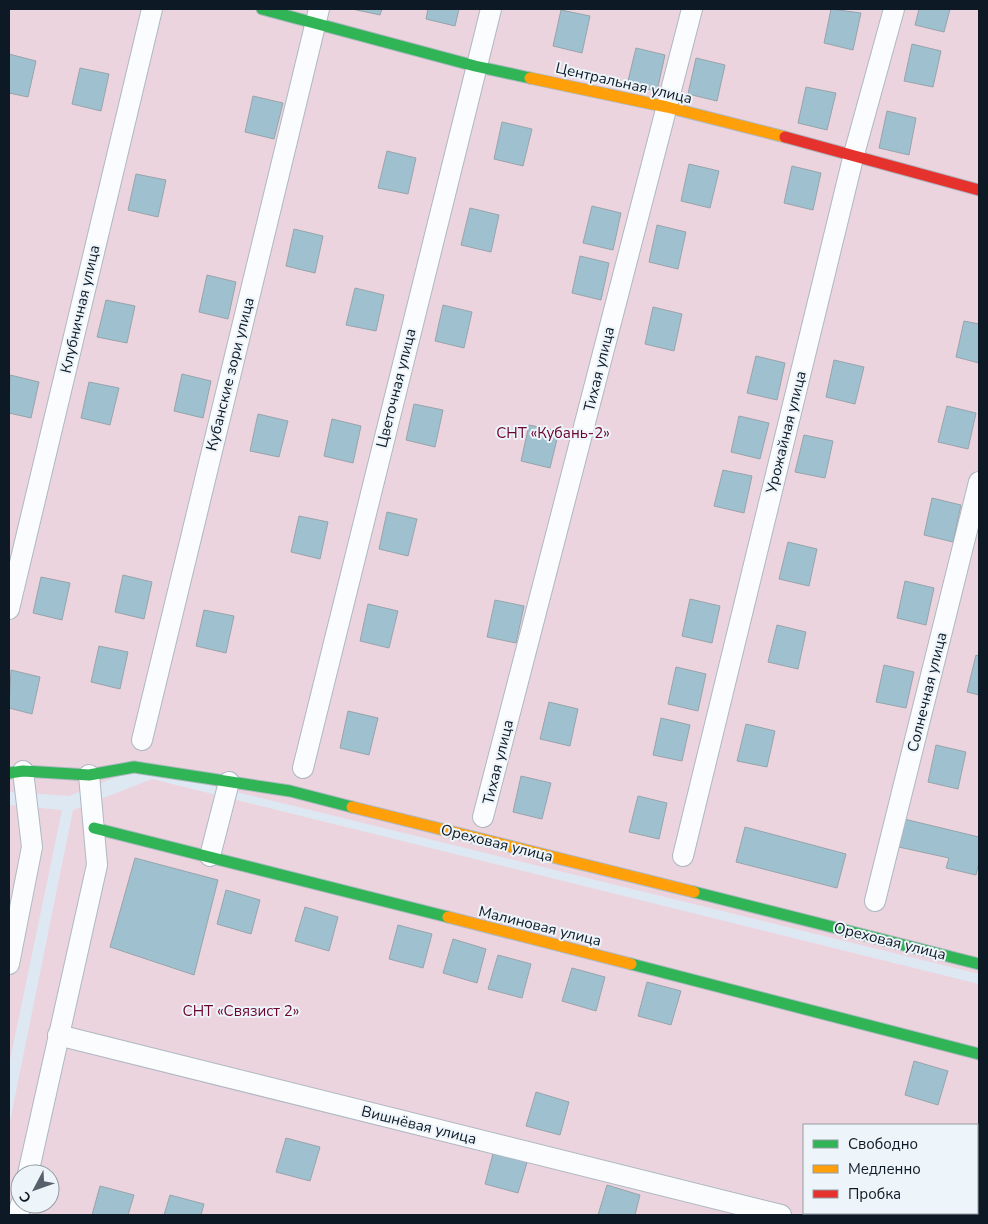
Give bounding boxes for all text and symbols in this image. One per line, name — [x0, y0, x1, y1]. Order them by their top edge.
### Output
street label: Центральная улица — [554, 58, 694, 108]
street label: Клубничная улица — [56, 243, 104, 375]
street label: Кубанские зори улица — [201, 295, 259, 453]
street label: Тихая улица — [579, 325, 619, 413]
street label: Цветочная улица — [372, 326, 420, 450]
street label: Урожайная улица — [761, 369, 811, 496]
park label: СНТ «Кубань-2» — [496, 423, 610, 443]
street label: Солнечная улица — [902, 630, 952, 754]
street label: Тихая улица — [478, 718, 518, 806]
street label: Ореховая улица — [439, 819, 555, 867]
street label: Малиновая улица — [477, 901, 603, 951]
street label: Ореховая улица — [832, 917, 948, 965]
park label: СНТ «Связист 2» — [183, 1001, 299, 1021]
street label: Вишнёвая улица — [359, 1101, 479, 1149]
legend — [803, 1124, 978, 1214]
text: Свободно — [848, 1134, 918, 1154]
text: Медленно — [848, 1159, 921, 1179]
north arrow — [10, 1164, 60, 1214]
text: Пробка — [848, 1184, 901, 1204]
text: С — [15, 1187, 36, 1207]

